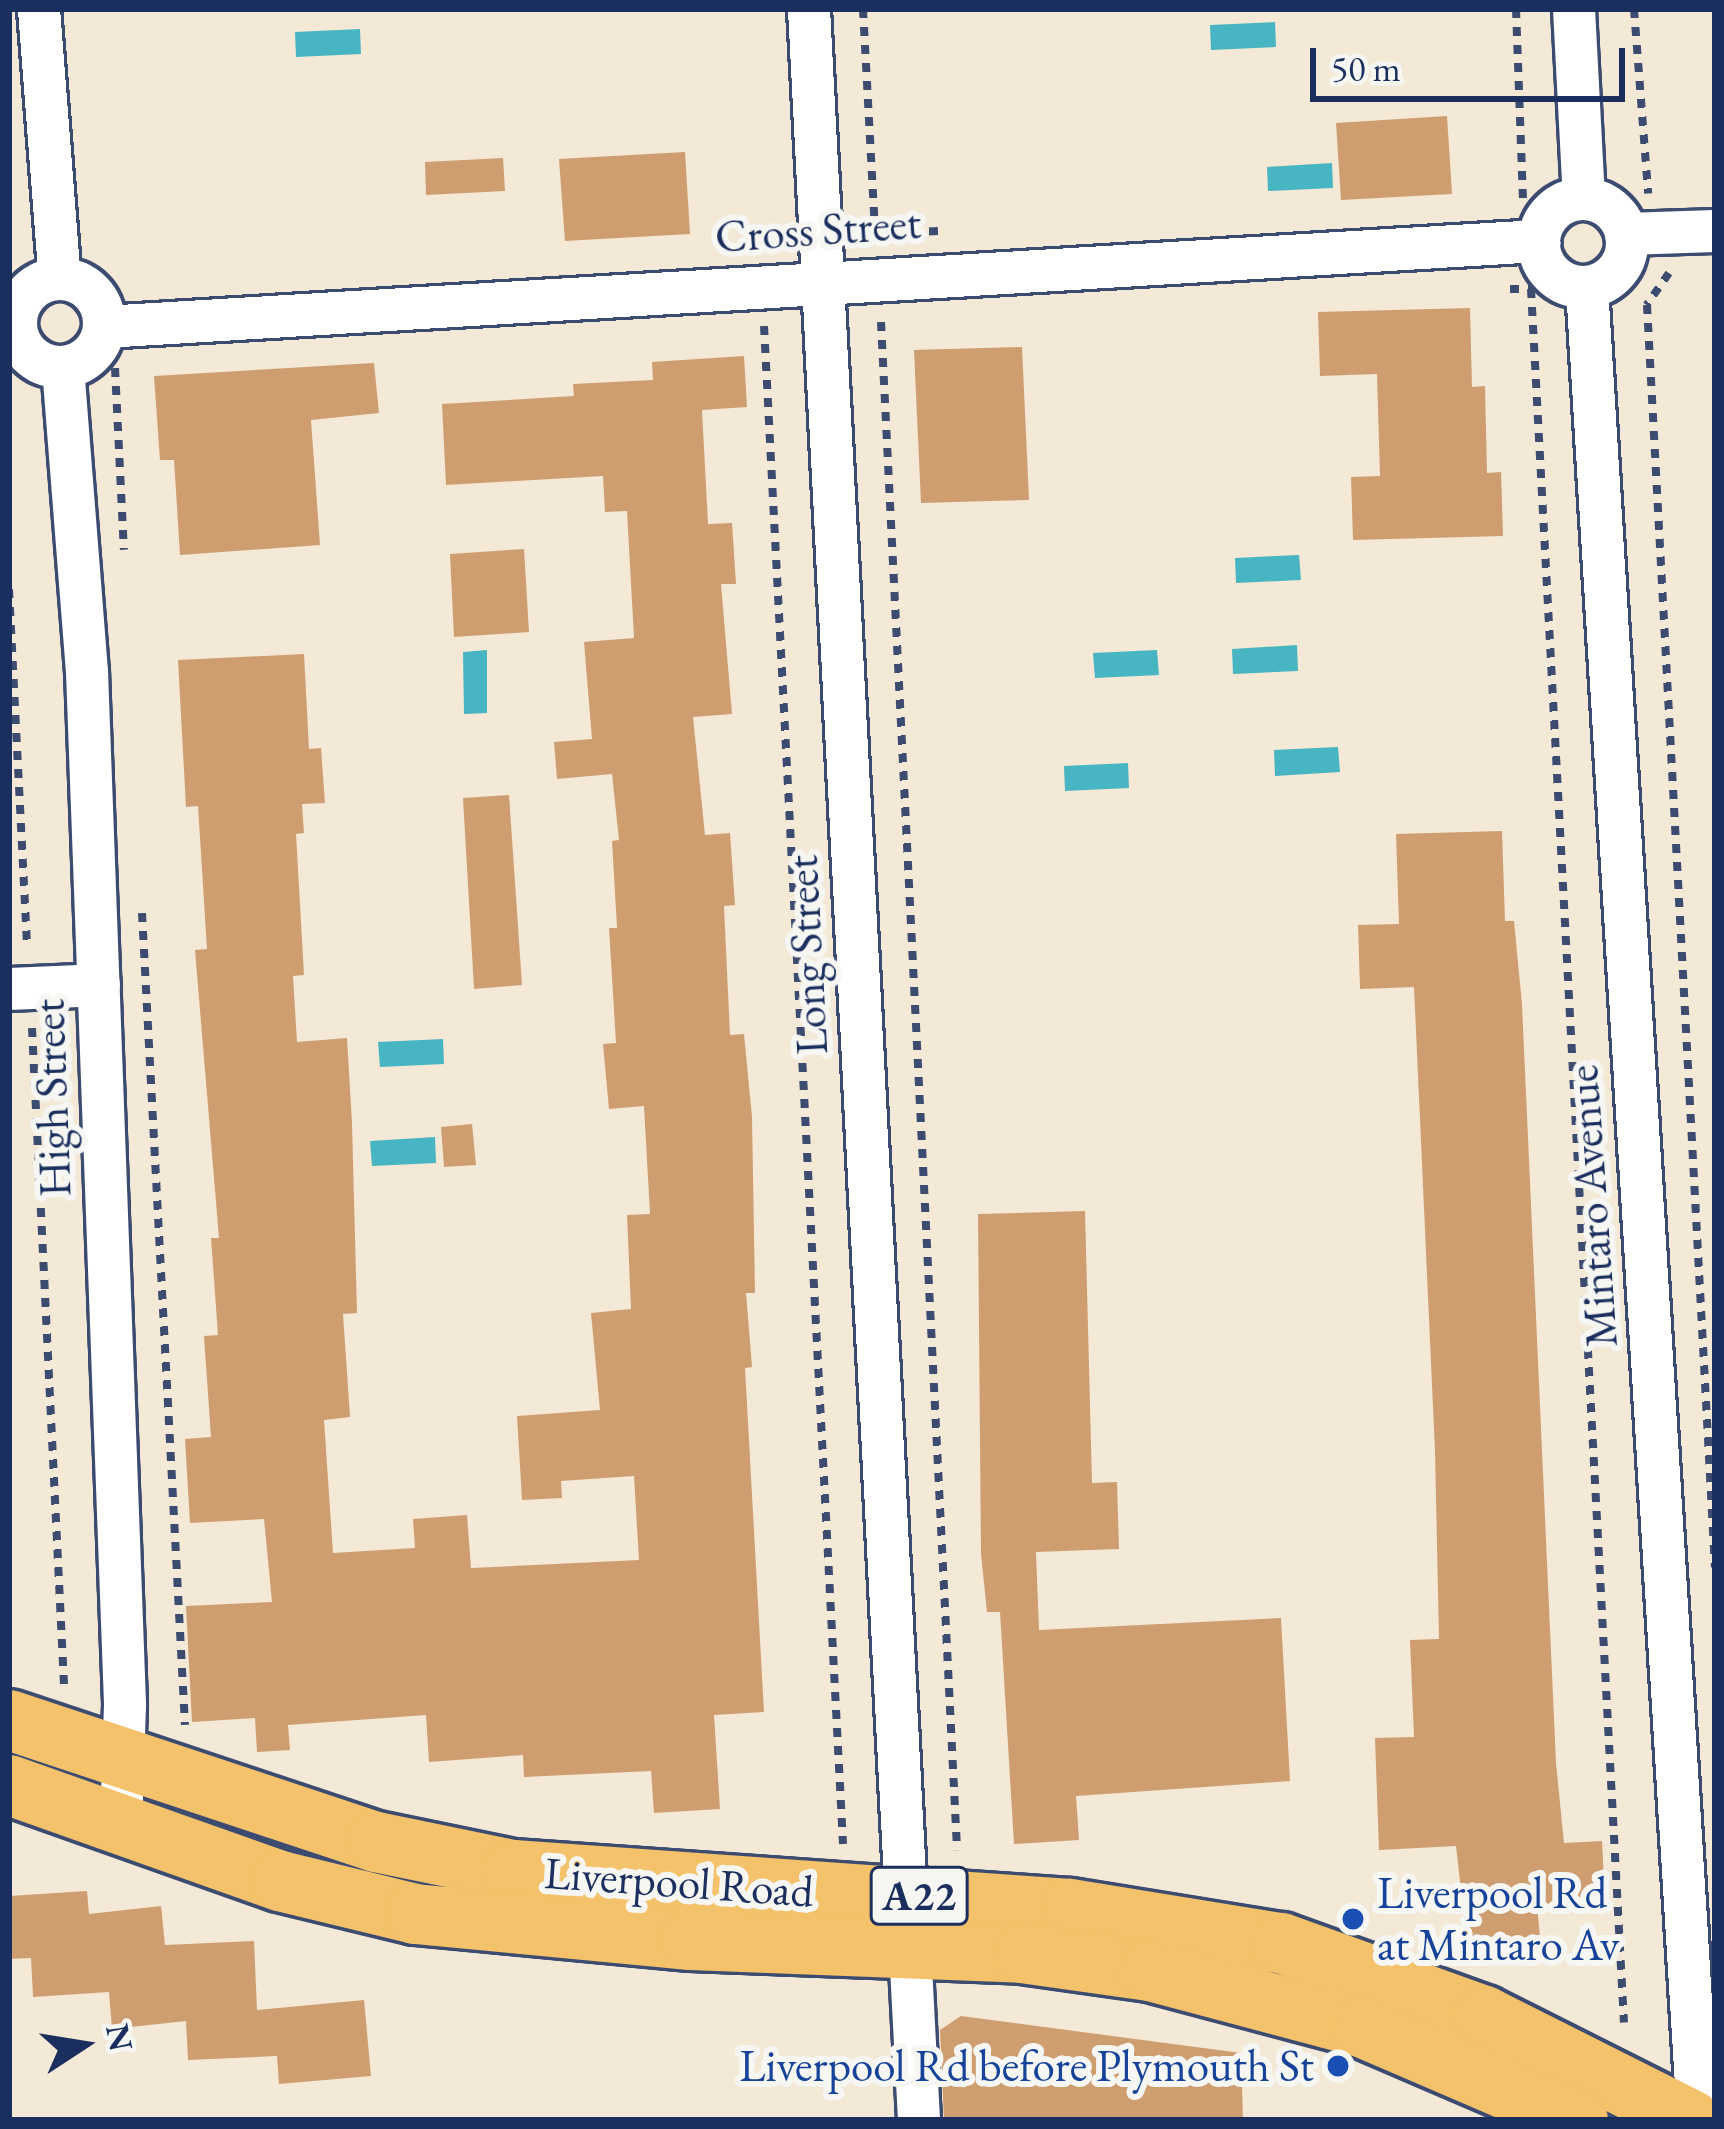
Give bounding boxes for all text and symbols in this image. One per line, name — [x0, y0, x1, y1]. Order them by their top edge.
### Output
scale bar — [1316, 24, 1631, 98]
text: 50 m — [1331, 45, 1401, 92]
street label: Cross Street — [713, 196, 923, 264]
street label: Long Street — [775, 854, 839, 1056]
street label: High Street — [22, 998, 82, 1198]
street label: Mintaro Avenue — [1555, 1063, 1629, 1349]
street label: Liverpool Road — [543, 1846, 815, 1918]
road number: A22 — [868, 1860, 970, 1932]
place label: Liverpool Rd at Mintaro Av — [1377, 1866, 1620, 1972]
marker: Liverpool Rd at Mintaro Av — [1340, 1906, 1366, 1932]
north arrow — [24, 1985, 144, 2105]
text: N — [96, 2020, 144, 2055]
place label: Liverpool Rd before Plymouth St — [739, 2039, 1314, 2093]
marker: Liverpool Rd before Plymouth St — [1325, 2053, 1351, 2079]

